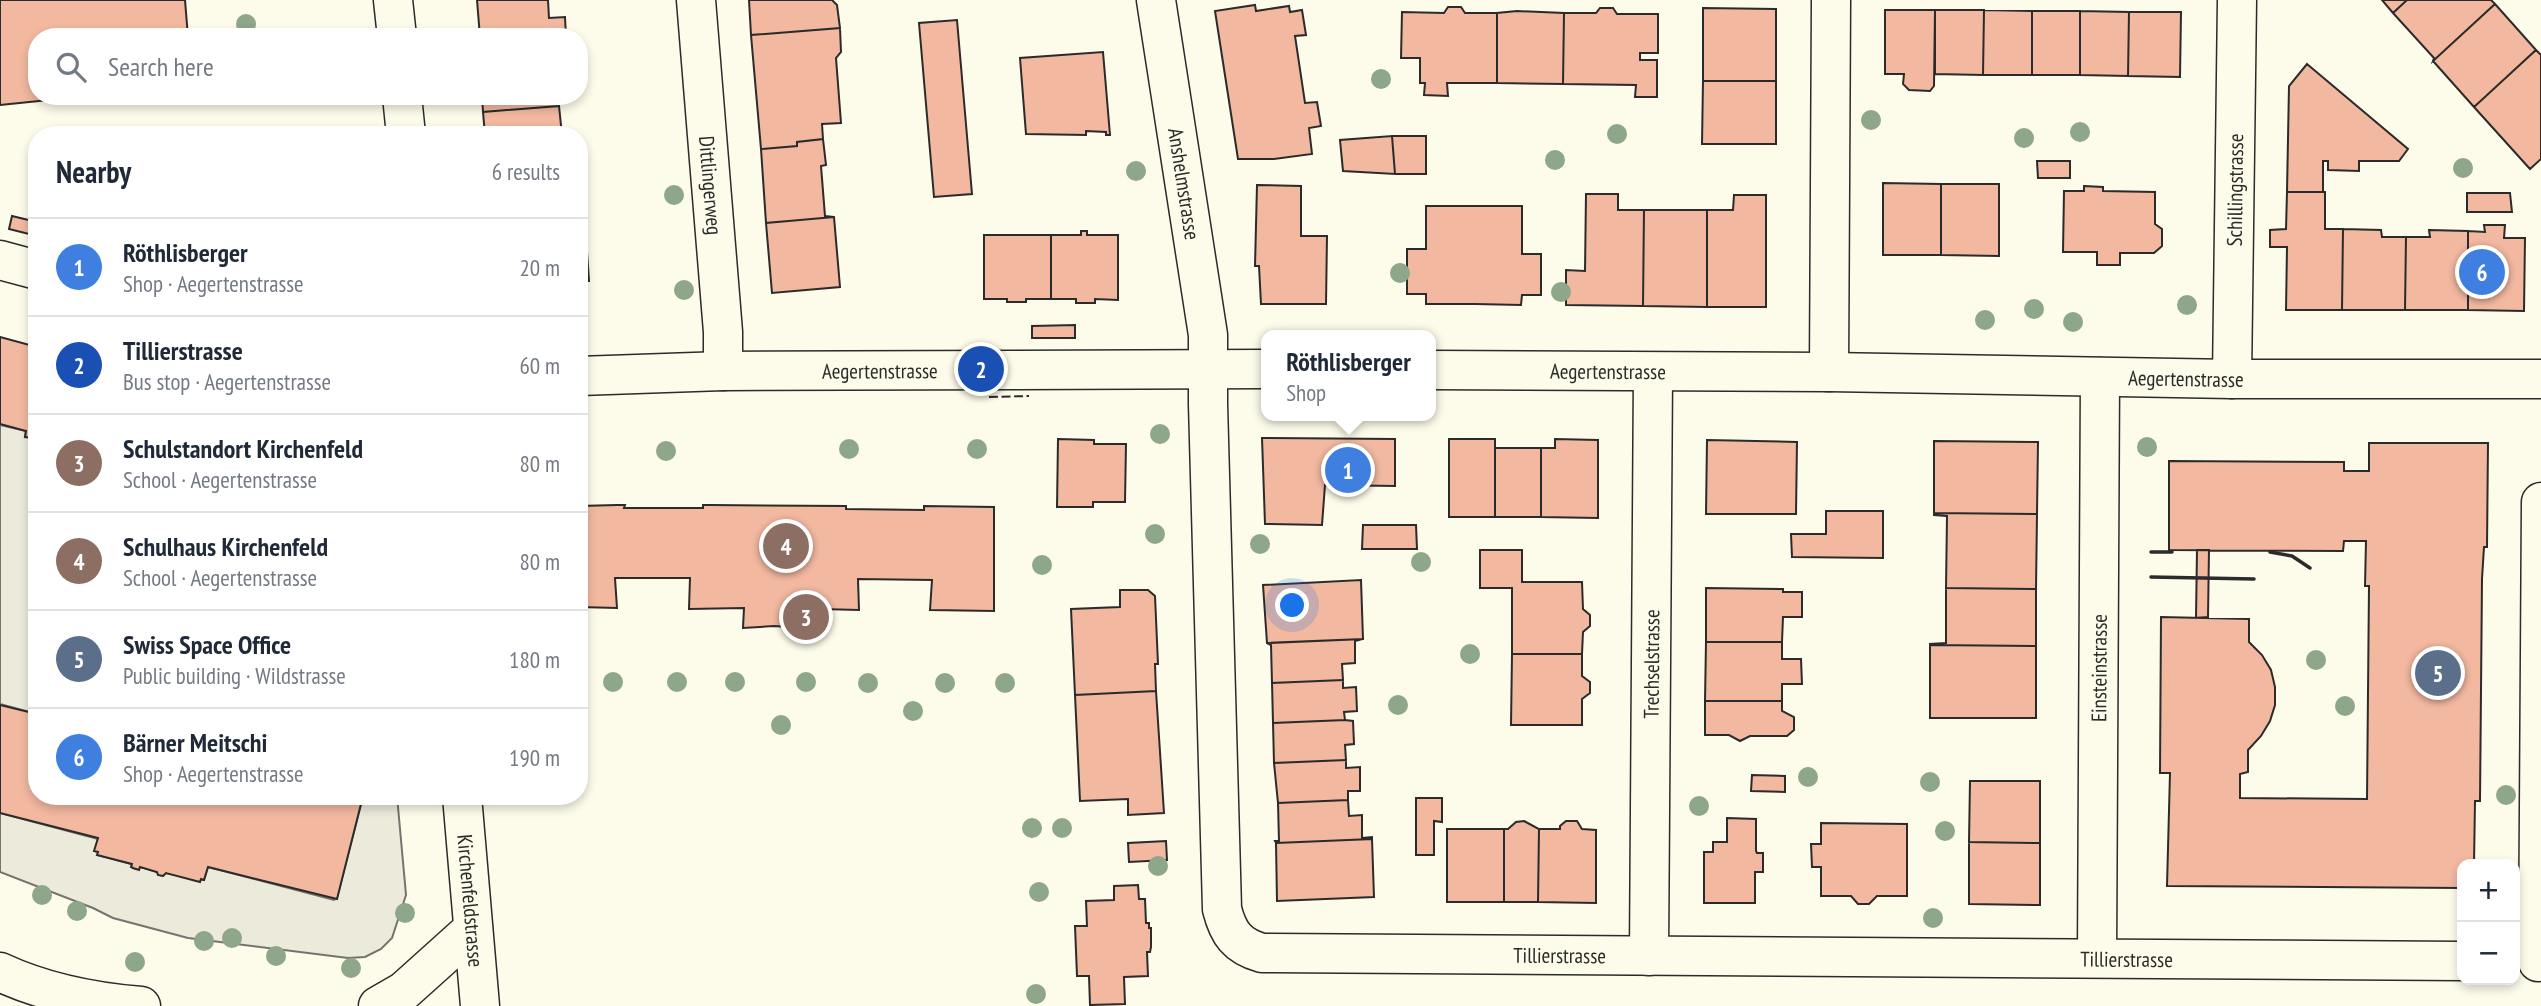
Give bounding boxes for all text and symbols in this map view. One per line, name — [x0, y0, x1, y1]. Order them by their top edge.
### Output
search box — [28, 28, 588, 105]
icon: search — [52, 48, 90, 86]
text: Search here — [108, 50, 214, 83]
street label: Anshelmstrasse — [1163, 126, 1207, 242]
street label: Schillingstrasse — [2220, 133, 2249, 247]
street label: Dittlingerweg — [694, 135, 729, 236]
text: Nearby — [56, 152, 131, 191]
text: 6 results — [492, 157, 560, 186]
text: Röthlisberger — [123, 236, 248, 269]
pin: 6 — [2459, 246, 2505, 298]
text: 1 — [74, 253, 85, 282]
text: 20 m — [519, 253, 560, 282]
text: Shop · Aegertenstrasse — [123, 269, 304, 298]
popup — [1261, 330, 1436, 421]
text: Tillierstrasse — [123, 334, 243, 367]
pin: 2 — [958, 343, 1004, 395]
text: Röthlisberger — [1286, 345, 1411, 378]
text: 2 — [74, 351, 85, 380]
text: 60 m — [519, 351, 560, 380]
street label: Aegertenstrasse — [822, 357, 938, 384]
street label: Aegertenstrasse — [1550, 357, 1666, 385]
street label: Aegertenstrasse — [2128, 364, 2244, 393]
text: Bus stop · Aegertenstrasse — [123, 367, 331, 396]
text: Shop — [1286, 378, 1326, 407]
text: Schulstandort Kirchenfeld — [123, 432, 363, 465]
pin: 1 — [1325, 444, 1371, 496]
text: 3 — [74, 449, 85, 478]
text: 80 m — [519, 449, 560, 478]
text: School · Aegertenstrasse — [123, 465, 317, 494]
pin: 4 — [763, 520, 809, 572]
text: Schulhaus Kirchenfeld — [123, 530, 328, 563]
text: 4 — [74, 547, 85, 576]
text: 80 m — [519, 547, 560, 576]
text: School · Aegertenstrasse — [123, 563, 317, 592]
your location — [1275, 588, 1309, 622]
pin: 3 — [783, 591, 829, 643]
street label: Trechselstrasse — [1637, 609, 1665, 719]
street label: Einsteinstrasse — [2085, 614, 2112, 722]
text: Swiss Space Office — [123, 628, 291, 661]
text: 5 — [74, 645, 85, 674]
text: 180 m — [509, 645, 560, 674]
pin: 5 — [2415, 647, 2461, 699]
text: Public building · Wildstrasse — [123, 661, 346, 690]
text: Bärner Meitschi — [123, 726, 267, 759]
text: 6 — [74, 743, 85, 772]
text: 190 m — [509, 743, 560, 772]
text: Shop · Aegertenstrasse — [123, 759, 304, 788]
street label: Kirchenfeldstrasse — [452, 833, 490, 968]
map controls — [2457, 859, 2520, 985]
button: + — [2457, 859, 2520, 922]
button: − — [2457, 922, 2520, 985]
street label: Tillierstrasse — [1513, 941, 1606, 969]
street label: Tillierstrasse — [2080, 945, 2173, 973]

